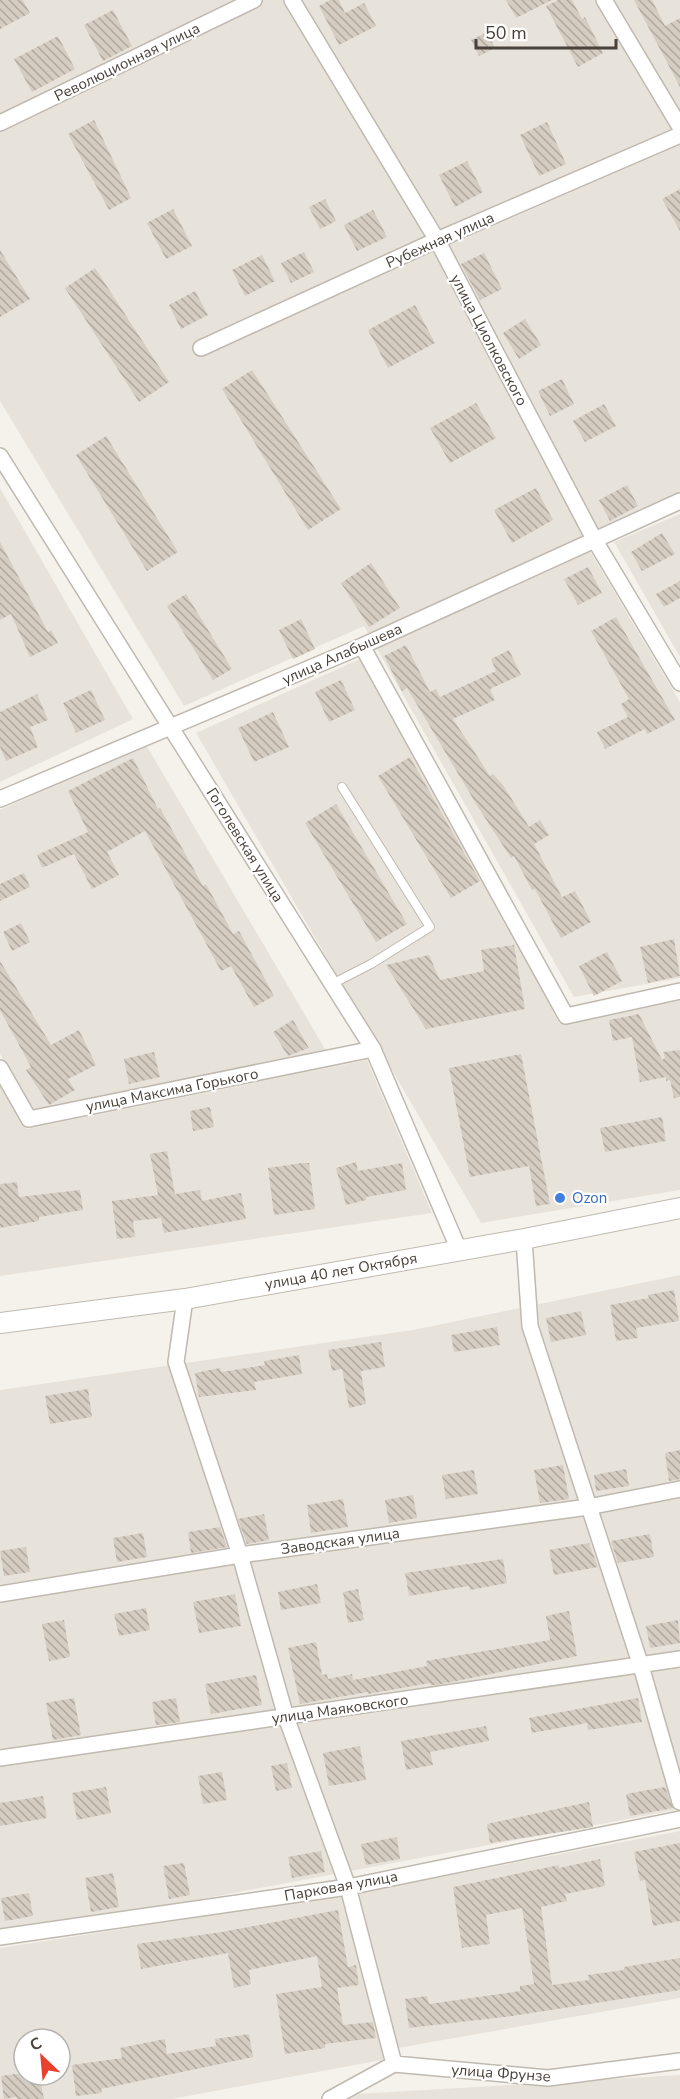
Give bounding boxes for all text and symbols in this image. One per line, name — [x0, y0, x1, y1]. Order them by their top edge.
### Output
scale bar — [476, 12, 616, 50]
street label: Революционная улица — [51, 18, 203, 106]
text: 50 m — [485, 21, 527, 45]
street label: Рубежная улица — [383, 207, 497, 273]
street label: улица Циолковского — [446, 271, 532, 409]
street label: улица Алабышева — [279, 619, 405, 689]
street label: Гоголевская улица — [202, 784, 288, 906]
street label: улица Максима Горького — [84, 1063, 260, 1117]
place label: Ozon — [572, 1188, 607, 1208]
marker: Ozon — [553, 1191, 567, 1205]
street label: улица 40 лет Октября — [263, 1248, 419, 1294]
street label: Заводская улица — [279, 1523, 401, 1559]
street label: улица Маяковского — [270, 1690, 410, 1728]
street label: Парковая улица — [283, 1866, 399, 1906]
north arrow — [12, 2027, 72, 2087]
text: С — [26, 2032, 46, 2057]
street label: улица Фрунзе — [451, 2060, 551, 2086]

